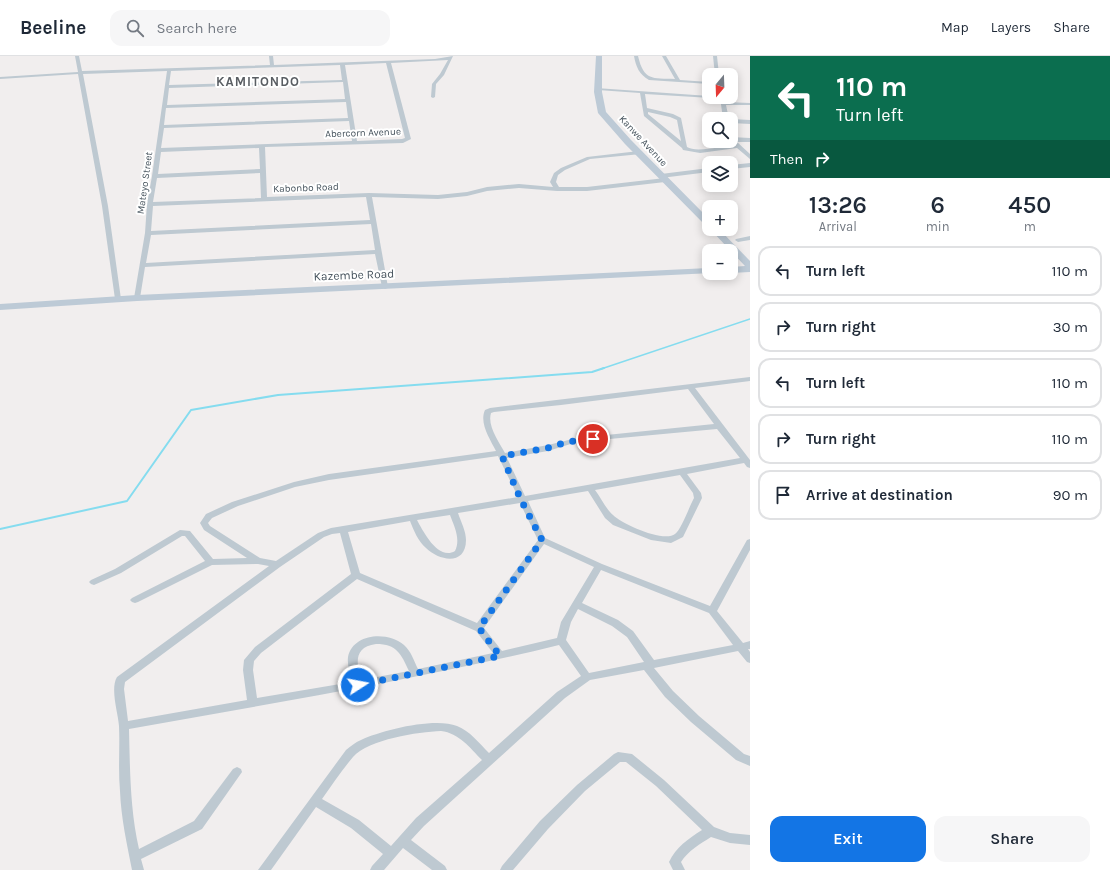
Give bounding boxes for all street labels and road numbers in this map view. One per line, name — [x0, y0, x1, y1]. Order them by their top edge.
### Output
street label: Kanwe Avenue — [616, 113, 670, 169]
street label: Abercorn Avenue — [325, 126, 401, 140]
street label: Mateyo Street — [135, 151, 155, 215]
street label: Kabonbo Road — [273, 181, 339, 195]
street label: Kazembe Road — [313, 267, 395, 283]

